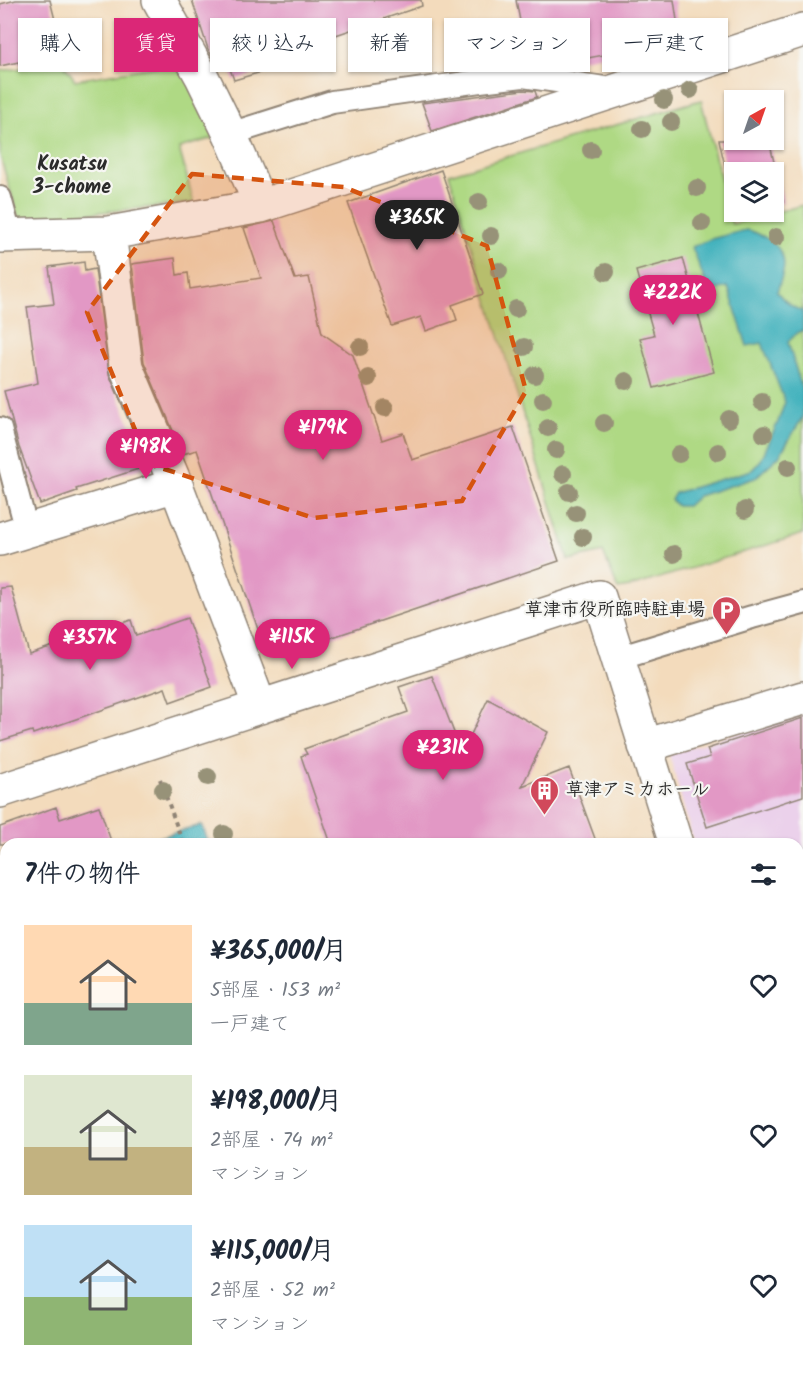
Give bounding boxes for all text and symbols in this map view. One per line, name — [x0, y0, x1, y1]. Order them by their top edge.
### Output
chip: 購入 — [18, 18, 102, 72]
chip: 賃貸 — [114, 18, 198, 72]
chip: 絞り込み — [210, 18, 336, 72]
chip: 新着 — [348, 18, 432, 72]
chip: マンション — [444, 18, 590, 72]
chip: 一戸建て — [602, 18, 728, 72]
north arrow — [724, 90, 784, 150]
map controls — [724, 90, 784, 222]
district label: Kusatsu 3-chome — [32, 149, 111, 204]
button: layers — [724, 162, 784, 222]
pin: ¥365K — [375, 200, 459, 251]
text: ¥365K — [389, 203, 445, 235]
pin: ¥222K — [631, 275, 715, 326]
text: ¥222K — [643, 278, 703, 310]
pin: ¥179K — [281, 410, 365, 461]
text: ¥179K — [298, 413, 348, 445]
pin: ¥198K — [104, 429, 188, 480]
text: ¥198K — [120, 432, 172, 464]
parking icon: 草津市役所臨時駐車場 — [710, 594, 742, 636]
place label: 草津市役所臨時駐車場 — [525, 596, 705, 625]
pin: ¥115K — [250, 619, 334, 670]
pin: ¥357K — [48, 620, 132, 671]
text: ¥115K — [269, 622, 315, 654]
text: ¥357K — [63, 623, 117, 655]
pin: ¥231K — [401, 730, 485, 781]
text: ¥231K — [417, 733, 469, 765]
building icon: 草津アミカホール — [529, 774, 561, 816]
place label: 草津アミカホール — [566, 776, 709, 805]
text: 7件の物件 — [24, 854, 140, 896]
icon: filters — [747, 858, 780, 891]
text: ¥365,000/月 — [210, 931, 348, 973]
icon: home — [72, 949, 144, 1021]
icon: heart — [747, 969, 780, 1002]
text: 5部屋 · 153 m² — [210, 975, 340, 1007]
text: 一戸建て — [210, 1009, 290, 1041]
text: ¥198,000/月 — [210, 1081, 343, 1123]
icon: home — [72, 1099, 144, 1171]
icon: heart — [747, 1119, 780, 1152]
text: 2部屋 · 74 m² — [210, 1125, 333, 1157]
text: マンション — [210, 1159, 309, 1191]
text: ¥115,000/月 — [210, 1231, 335, 1273]
icon: home — [72, 1249, 144, 1321]
icon: heart — [747, 1269, 780, 1302]
text: 2部屋 · 52 m² — [210, 1275, 335, 1307]
text: マンション — [210, 1309, 309, 1341]

